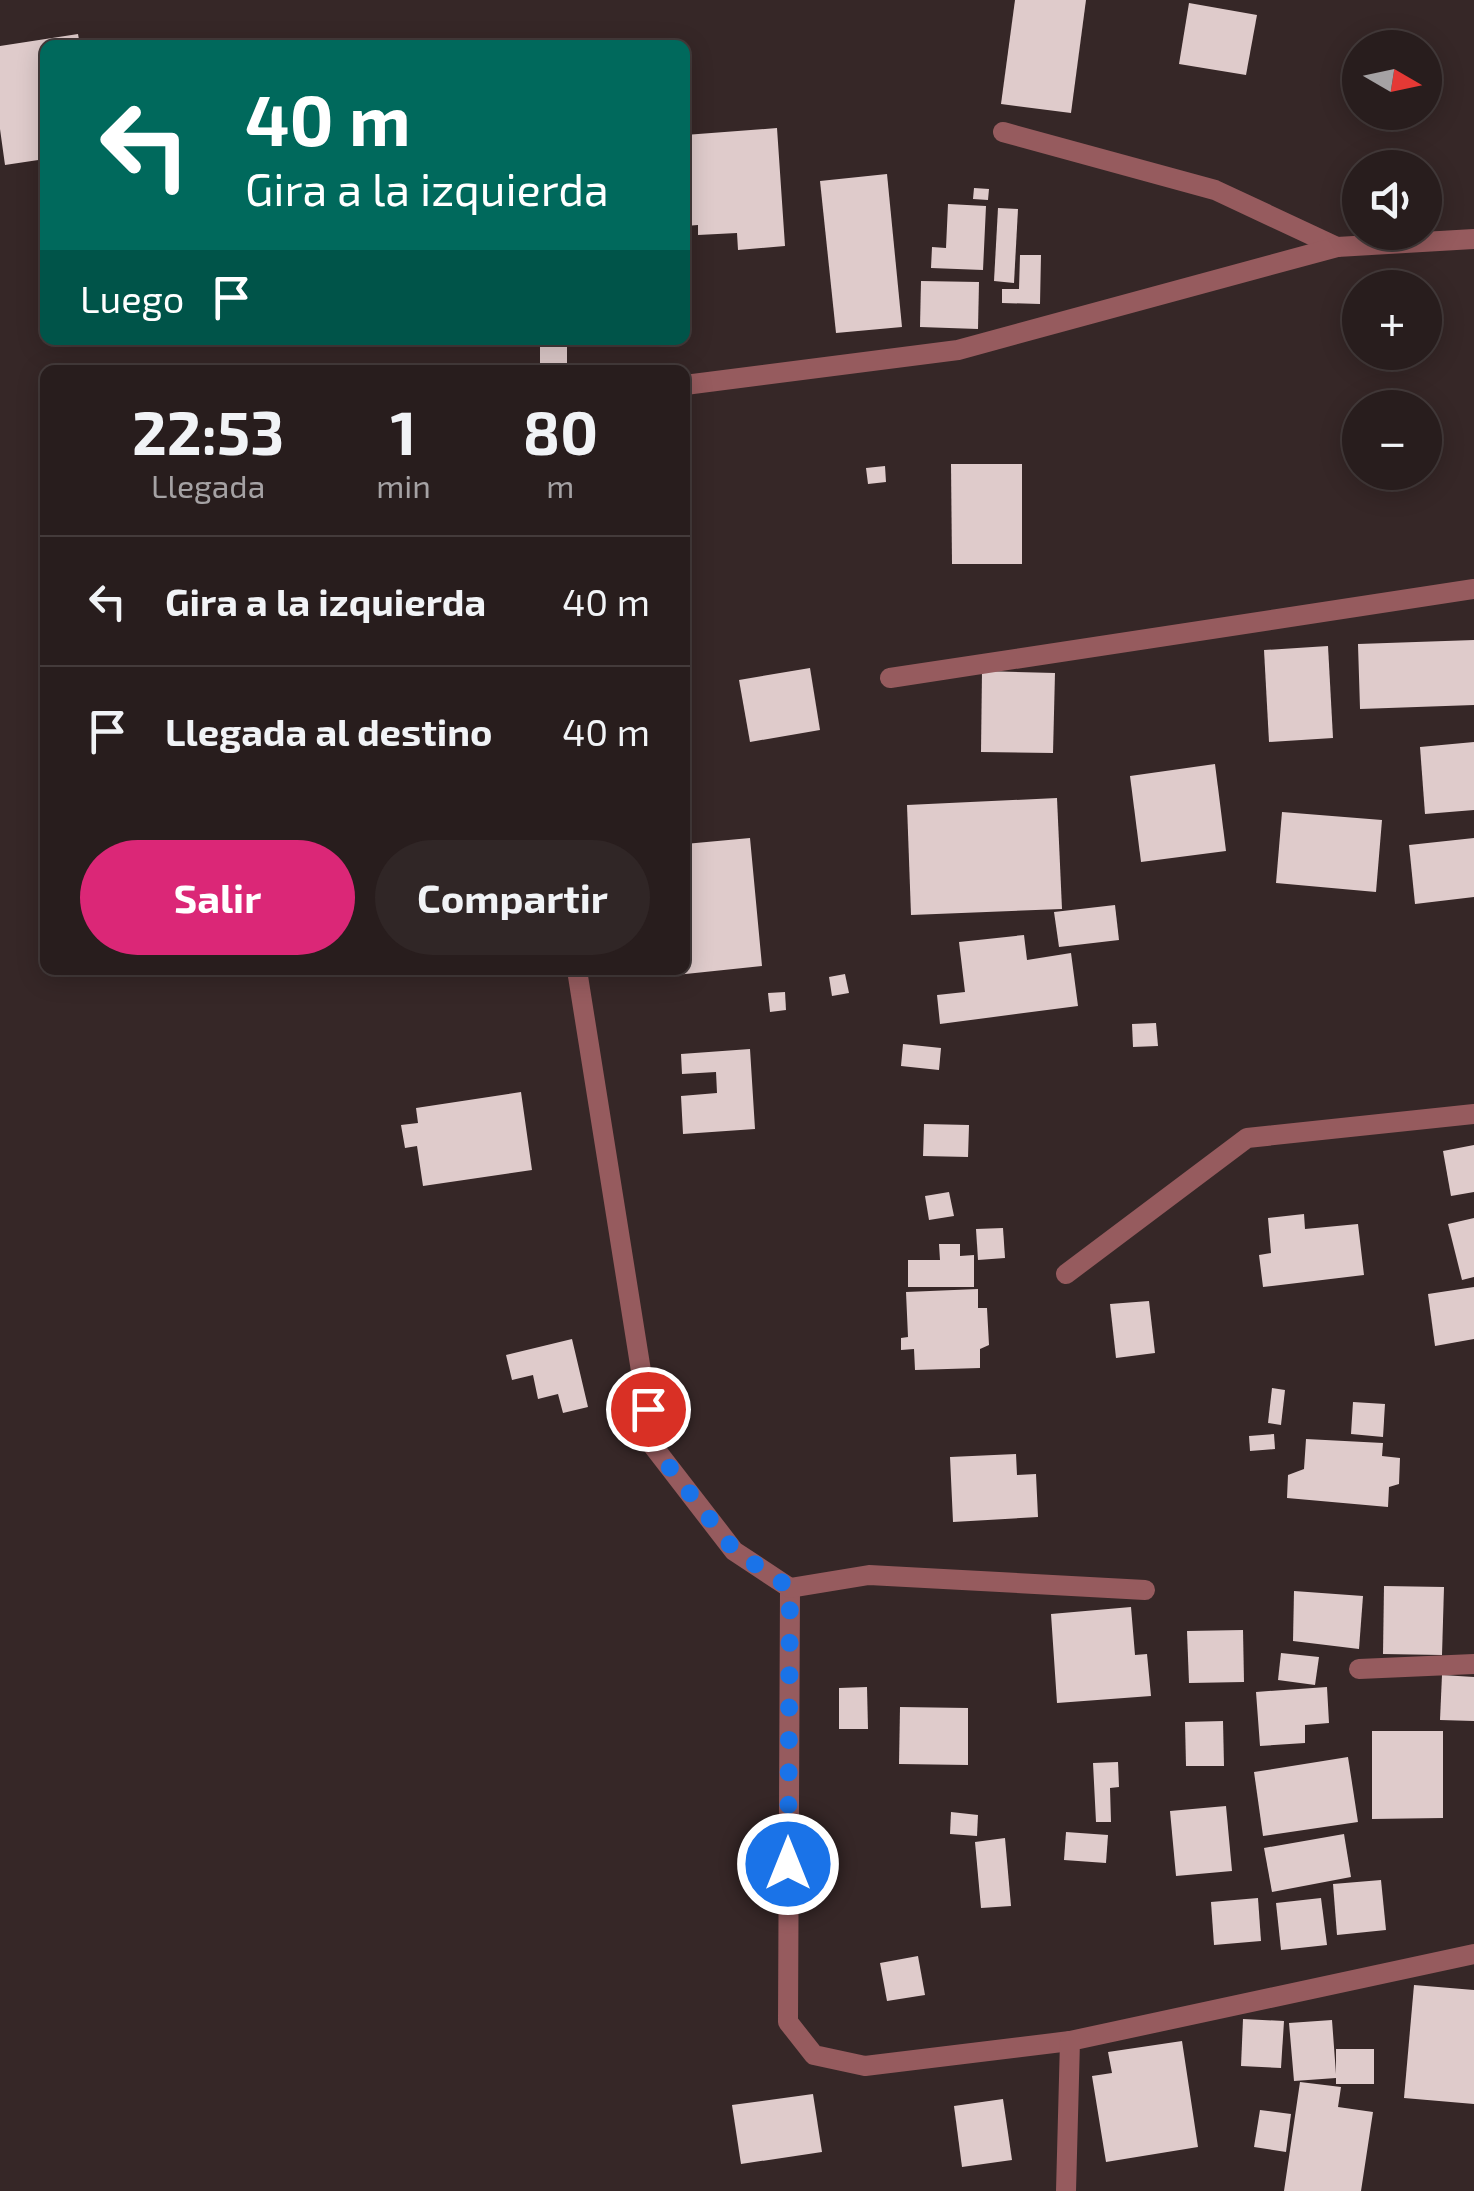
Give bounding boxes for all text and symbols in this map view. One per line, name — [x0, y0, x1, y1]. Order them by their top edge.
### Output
north arrow — [1342, 30, 1442, 130]
map controls — [1342, 30, 1442, 490]
text: 40 m — [245, 76, 411, 160]
icon: left — [80, 80, 210, 210]
button: sound — [1342, 150, 1442, 250]
text: Gira a la izquierda — [245, 161, 609, 215]
icon: arrive — [204, 270, 259, 325]
button: + — [1342, 270, 1442, 370]
text: Luego — [80, 275, 184, 321]
button: − — [1342, 390, 1442, 490]
text: 22:53 — [132, 395, 284, 467]
text: 1 — [391, 395, 416, 467]
text: 80 — [523, 395, 598, 467]
text: Llegada — [151, 466, 265, 504]
text: min — [376, 466, 431, 504]
text: m — [546, 466, 574, 504]
icon: left — [80, 574, 135, 629]
text: Gira a la izquierda — [165, 578, 486, 624]
text: 40 m — [562, 578, 650, 624]
icon: arrive — [80, 704, 135, 759]
text: Llegada al destino — [165, 708, 493, 754]
text: 40 m — [562, 708, 650, 754]
button: Salir — [80, 840, 355, 955]
button: Compartir — [375, 840, 650, 955]
pin — [606, 1367, 691, 1452]
icon: arrive — [621, 1382, 676, 1437]
position arrow — [736, 1812, 840, 1916]

